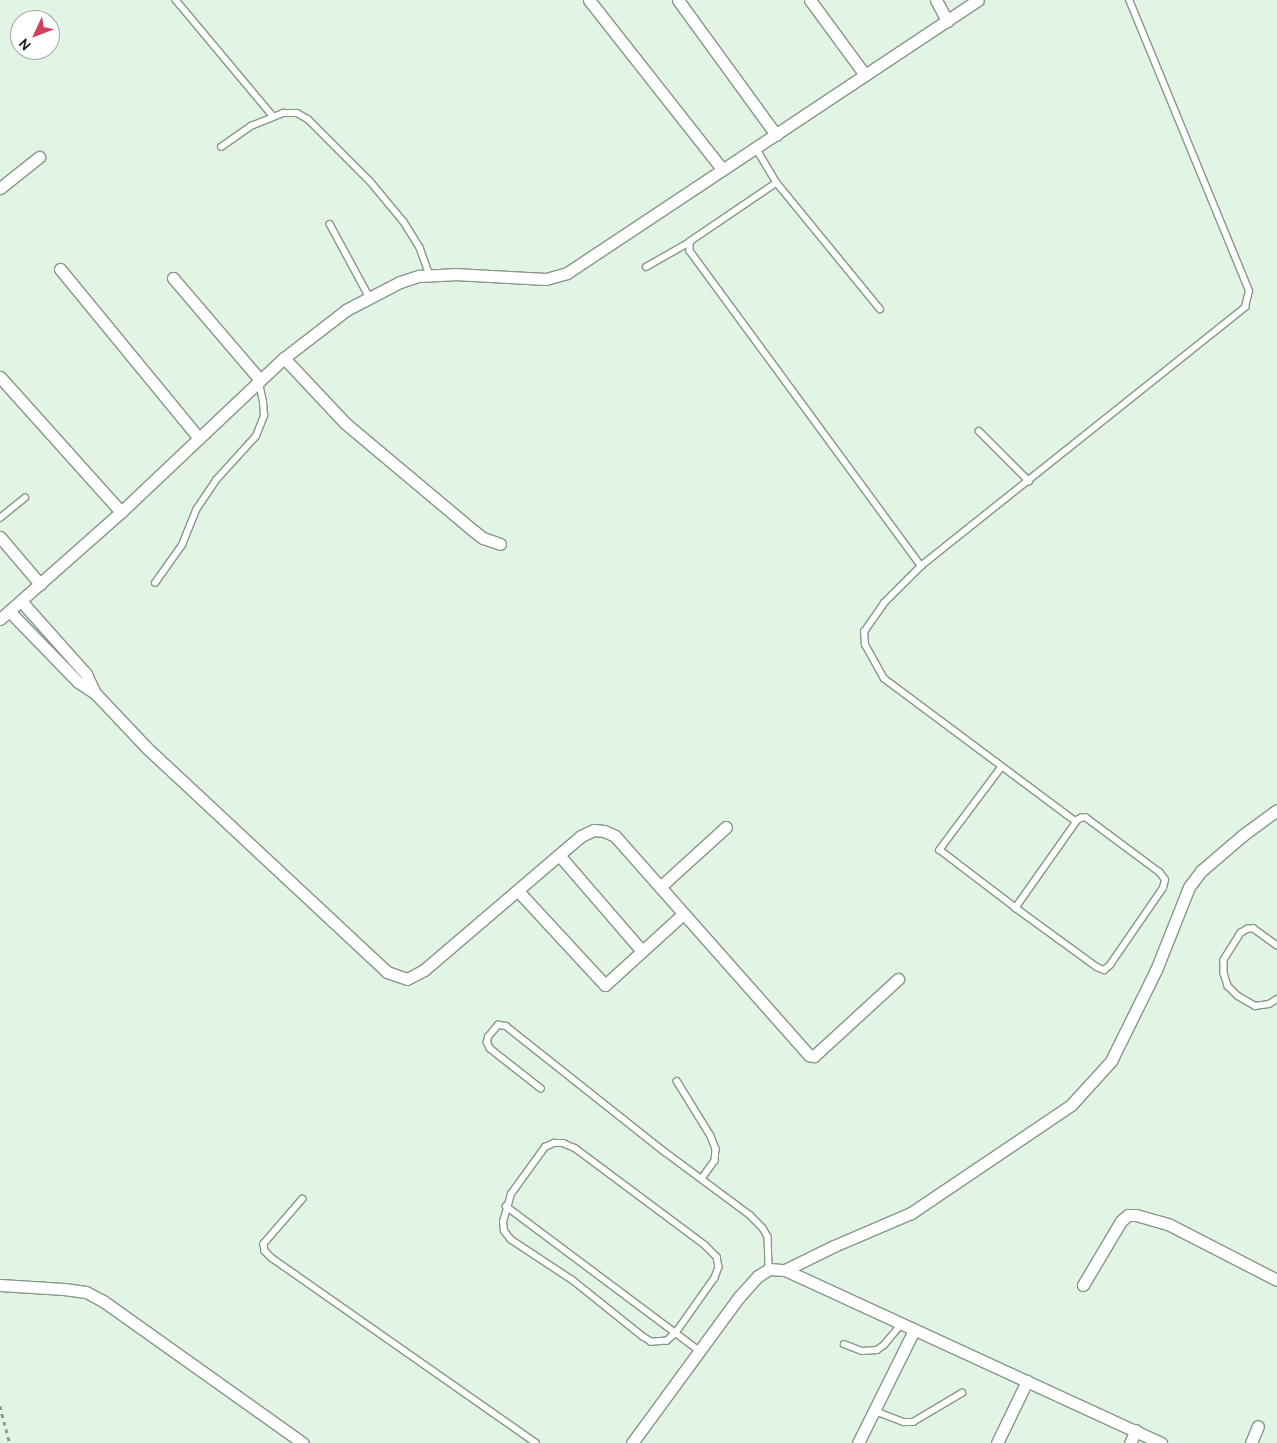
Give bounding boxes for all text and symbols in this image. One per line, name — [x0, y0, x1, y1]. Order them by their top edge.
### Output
north arrow — [10, 10, 60, 60]
text: N — [15, 35, 35, 54]

